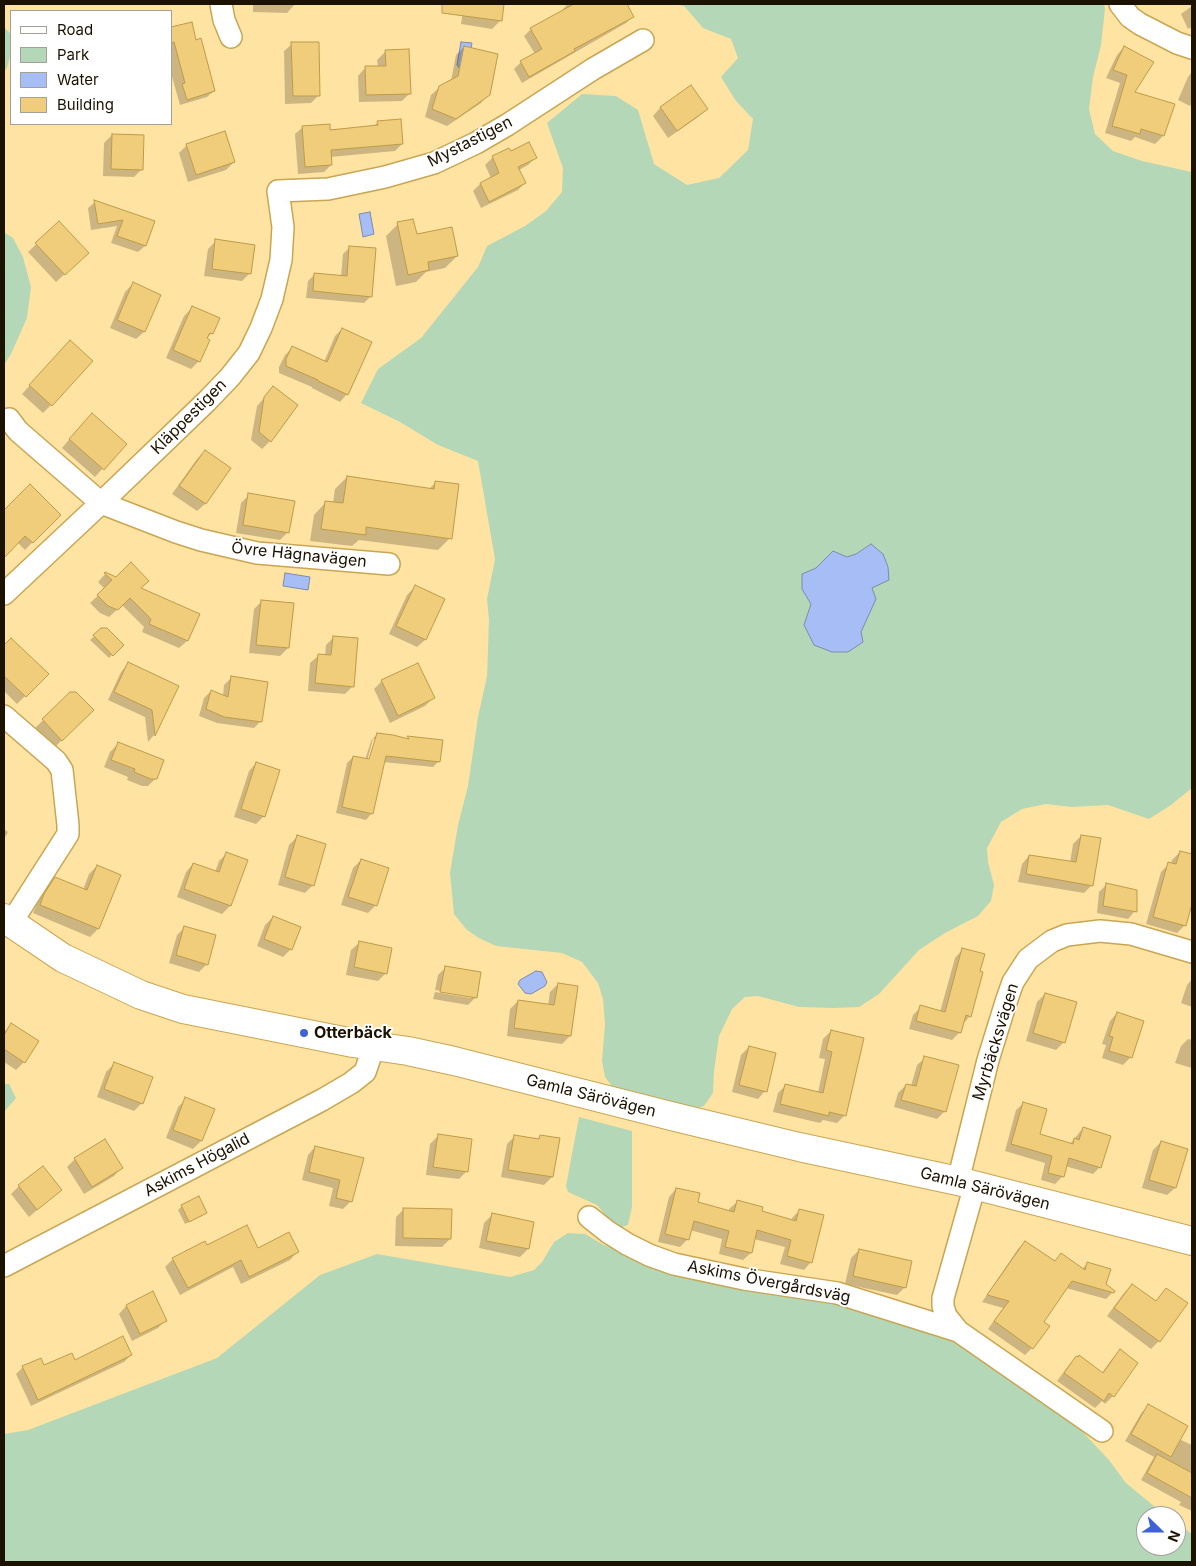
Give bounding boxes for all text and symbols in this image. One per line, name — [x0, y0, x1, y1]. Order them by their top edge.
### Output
legend — [10, 10, 172, 125]
text: Road — [57, 20, 93, 39]
text: Park — [57, 45, 89, 64]
text: Water — [57, 70, 99, 89]
text: Building — [57, 95, 114, 114]
street label: Mystastigen — [424, 112, 516, 172]
street label: Kläppestigen — [147, 375, 231, 459]
street label: Övre Hägnavägen — [230, 538, 368, 572]
street label: Myrbäcksvägen — [969, 981, 1023, 1103]
place label: Otterbäck — [314, 1023, 392, 1043]
marker: Otterbäck — [298, 1027, 310, 1039]
street label: Gamla Särövägen — [524, 1071, 658, 1121]
street label: Askims Högalid — [141, 1129, 253, 1201]
street label: Gamla Särövägen — [918, 1164, 1052, 1214]
street label: Askims Övergårdsväg — [686, 1257, 852, 1307]
north arrow — [1136, 1506, 1186, 1556]
text: N — [1165, 1528, 1184, 1545]

